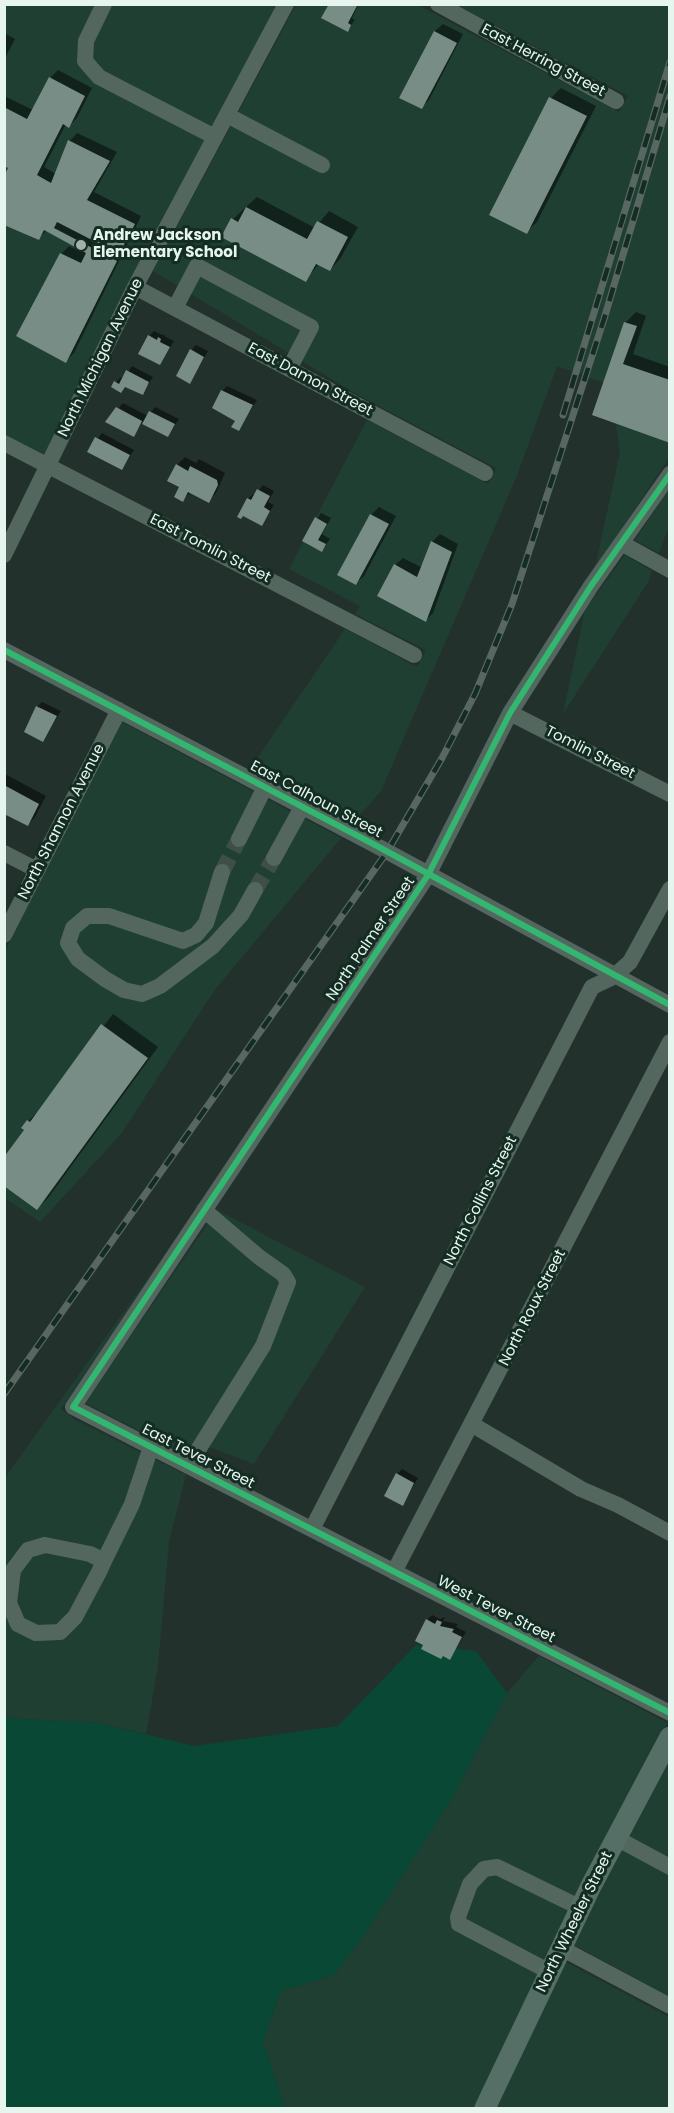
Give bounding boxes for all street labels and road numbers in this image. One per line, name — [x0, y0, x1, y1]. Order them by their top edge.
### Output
street label: East Herring Street — [478, 21, 608, 101]
street label: North Michigan Avenue — [55, 276, 147, 440]
street label: East Damon Street — [245, 340, 375, 420]
street label: East Tomlin Street — [147, 511, 273, 587]
street label: Tomlin Street — [542, 723, 638, 783]
street label: North Shannon Avenue — [15, 741, 109, 903]
street label: East Calhoun Street — [247, 758, 385, 842]
street label: North Palmer Street — [323, 874, 419, 1004]
street label: North Collins Street — [441, 1133, 521, 1269]
street label: North Roux Street — [496, 1247, 570, 1369]
street label: East Tever Street — [139, 1421, 257, 1493]
street label: West Tever Street — [434, 1572, 558, 1648]
street label: North Wheeler Street — [533, 1849, 617, 1995]

